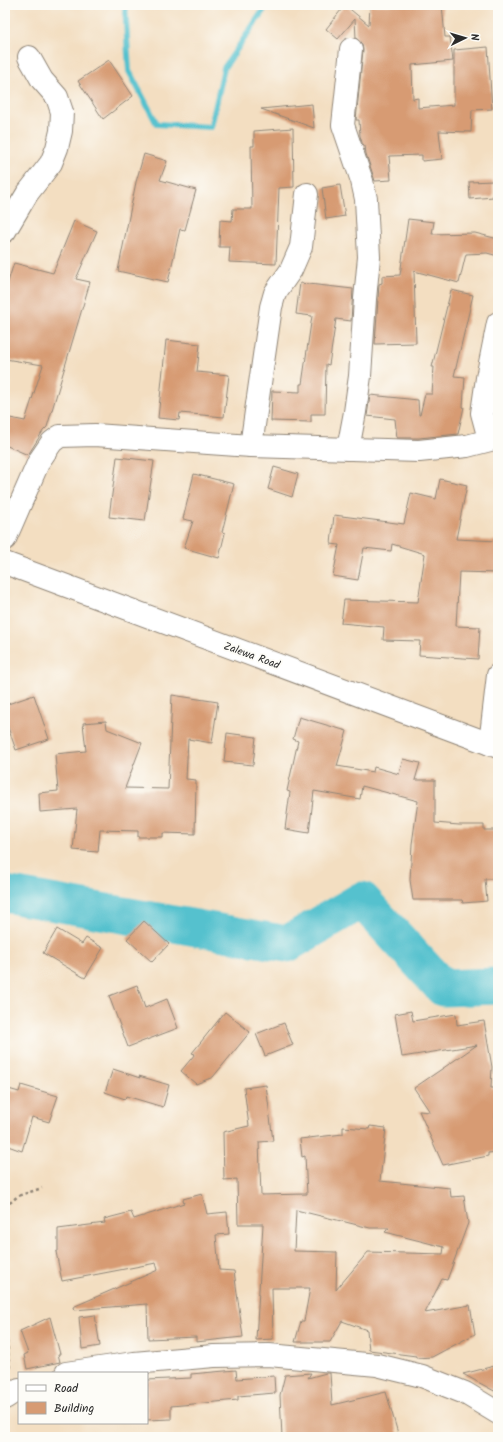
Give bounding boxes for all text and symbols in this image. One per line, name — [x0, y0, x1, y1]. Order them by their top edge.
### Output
north arrow — [445, 18, 485, 58]
text: N — [465, 33, 483, 42]
street label: Zalewa Road — [221, 637, 283, 675]
legend — [18, 1372, 148, 1424]
text: Road — [54, 1379, 79, 1398]
text: Building — [54, 1399, 94, 1418]

